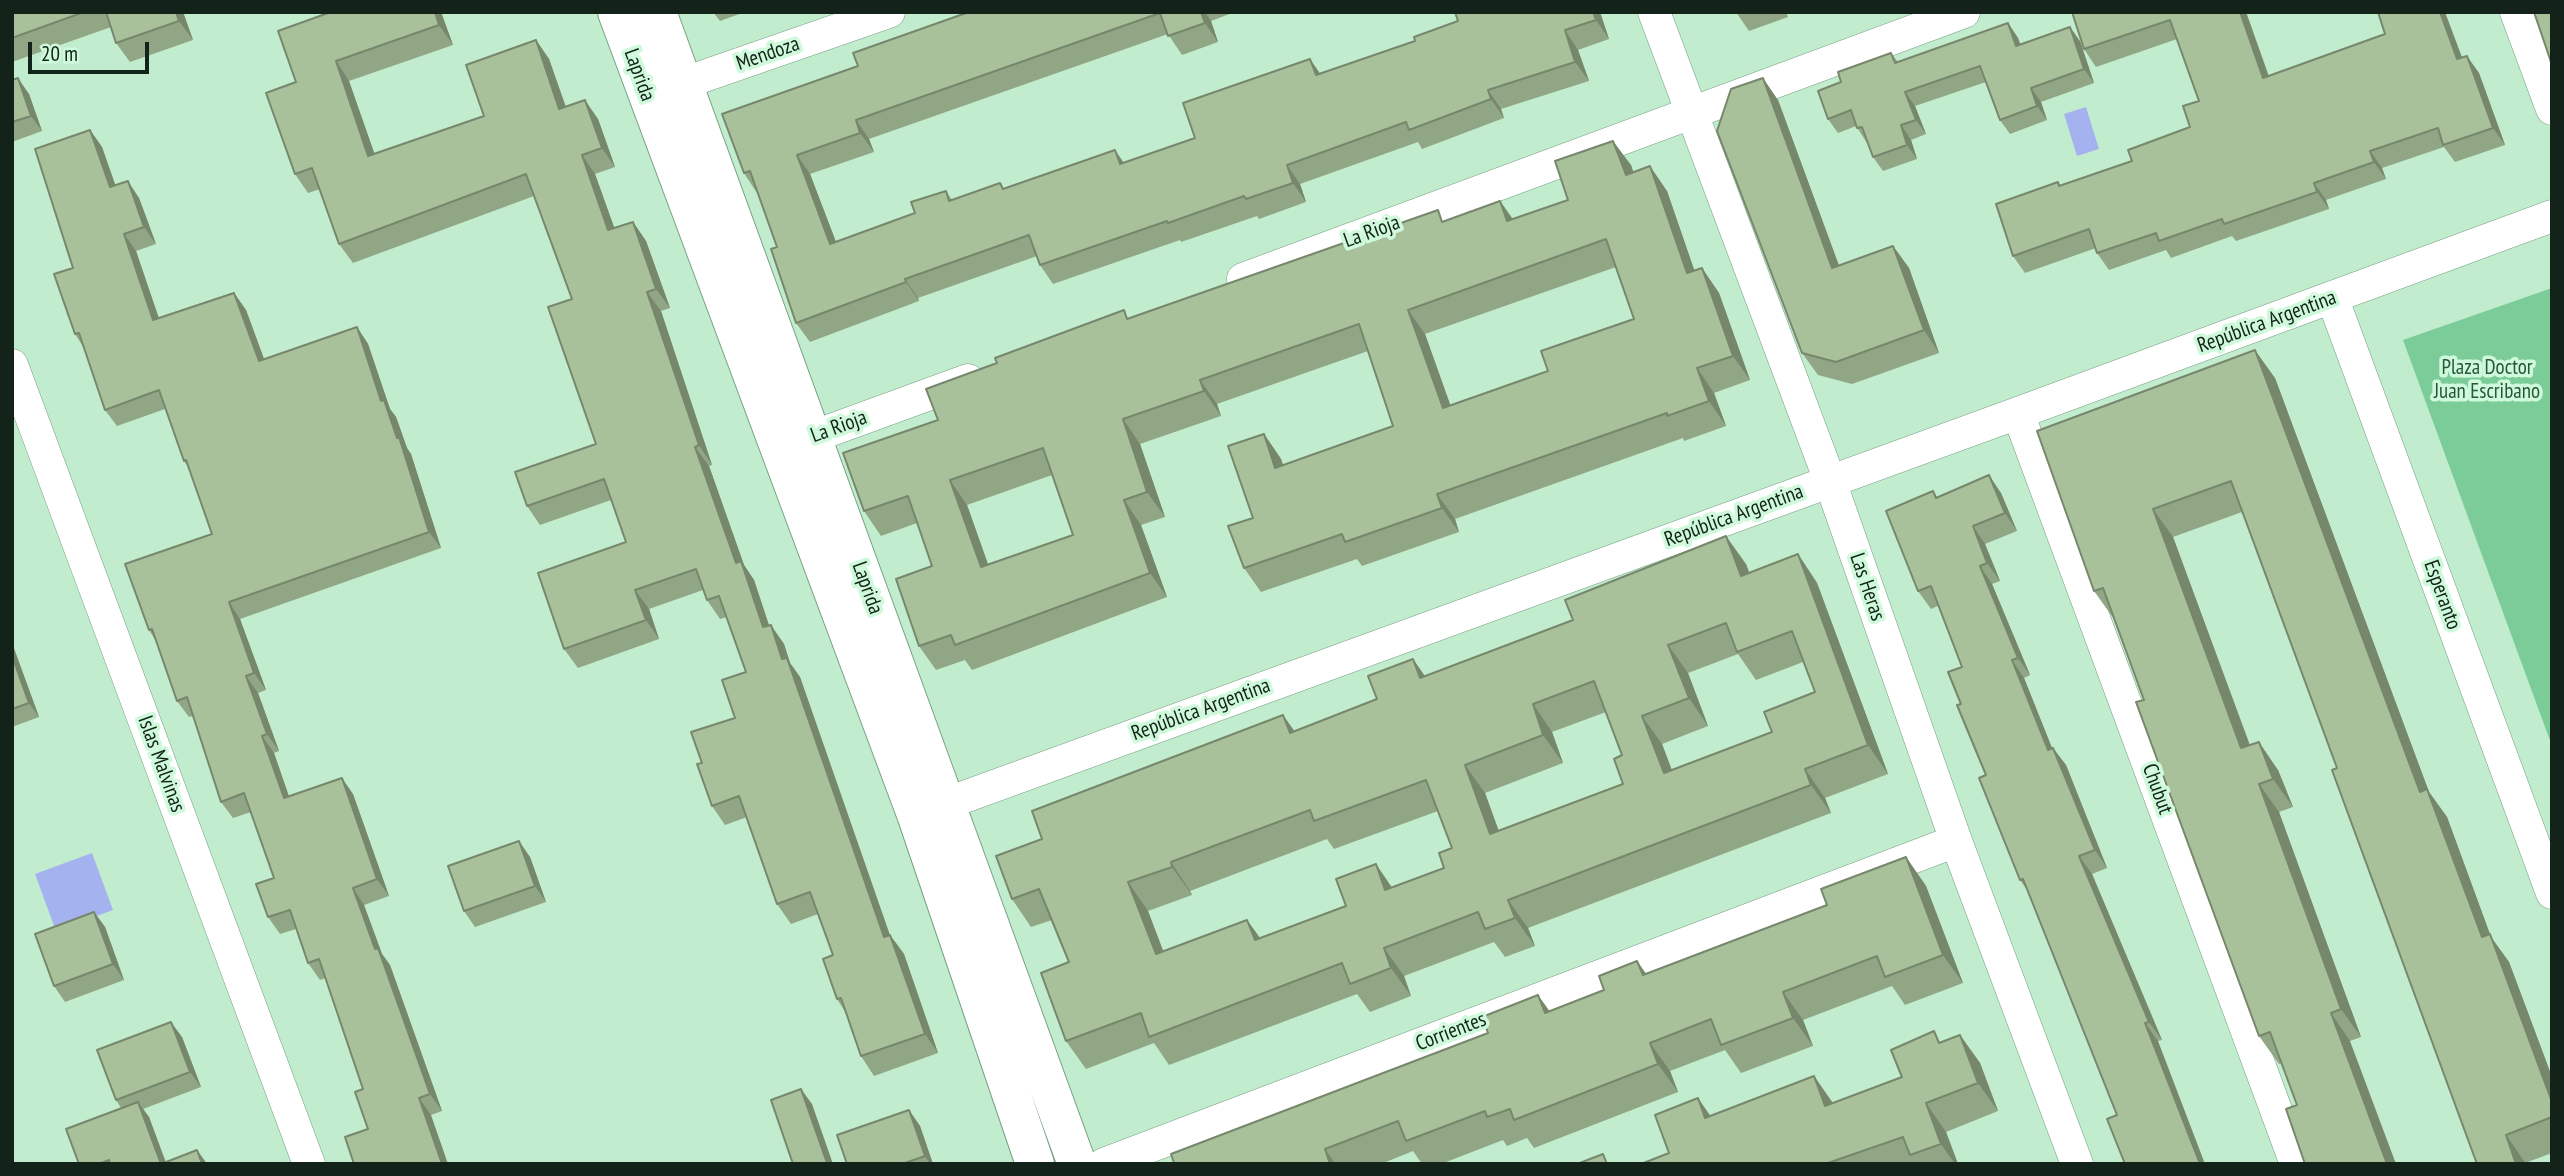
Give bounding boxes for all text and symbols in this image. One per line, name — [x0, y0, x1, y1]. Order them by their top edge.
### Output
scale bar — [32, 28, 152, 72]
street label: Mendoza — [733, 31, 803, 77]
text: 20 m — [41, 40, 78, 67]
street label: Laprida — [618, 45, 660, 105]
street label: La Rioja — [1340, 210, 1404, 254]
street label: República Argentina — [2194, 285, 2340, 359]
park label: Plaza Doctor Juan Escribano — [2434, 355, 2540, 405]
street label: La Rioja — [807, 405, 871, 449]
street label: República Argentina — [1661, 479, 1807, 553]
street label: Las Heras — [1844, 550, 1890, 624]
street label: Esperanto — [2418, 557, 2466, 633]
street label: Laprida — [846, 558, 888, 618]
street label: República Argentina — [1128, 673, 1274, 747]
street label: Islas Malvinas — [132, 712, 190, 816]
street label: Chubut — [2136, 760, 2178, 818]
street label: Corrientes — [1412, 1007, 1490, 1057]

